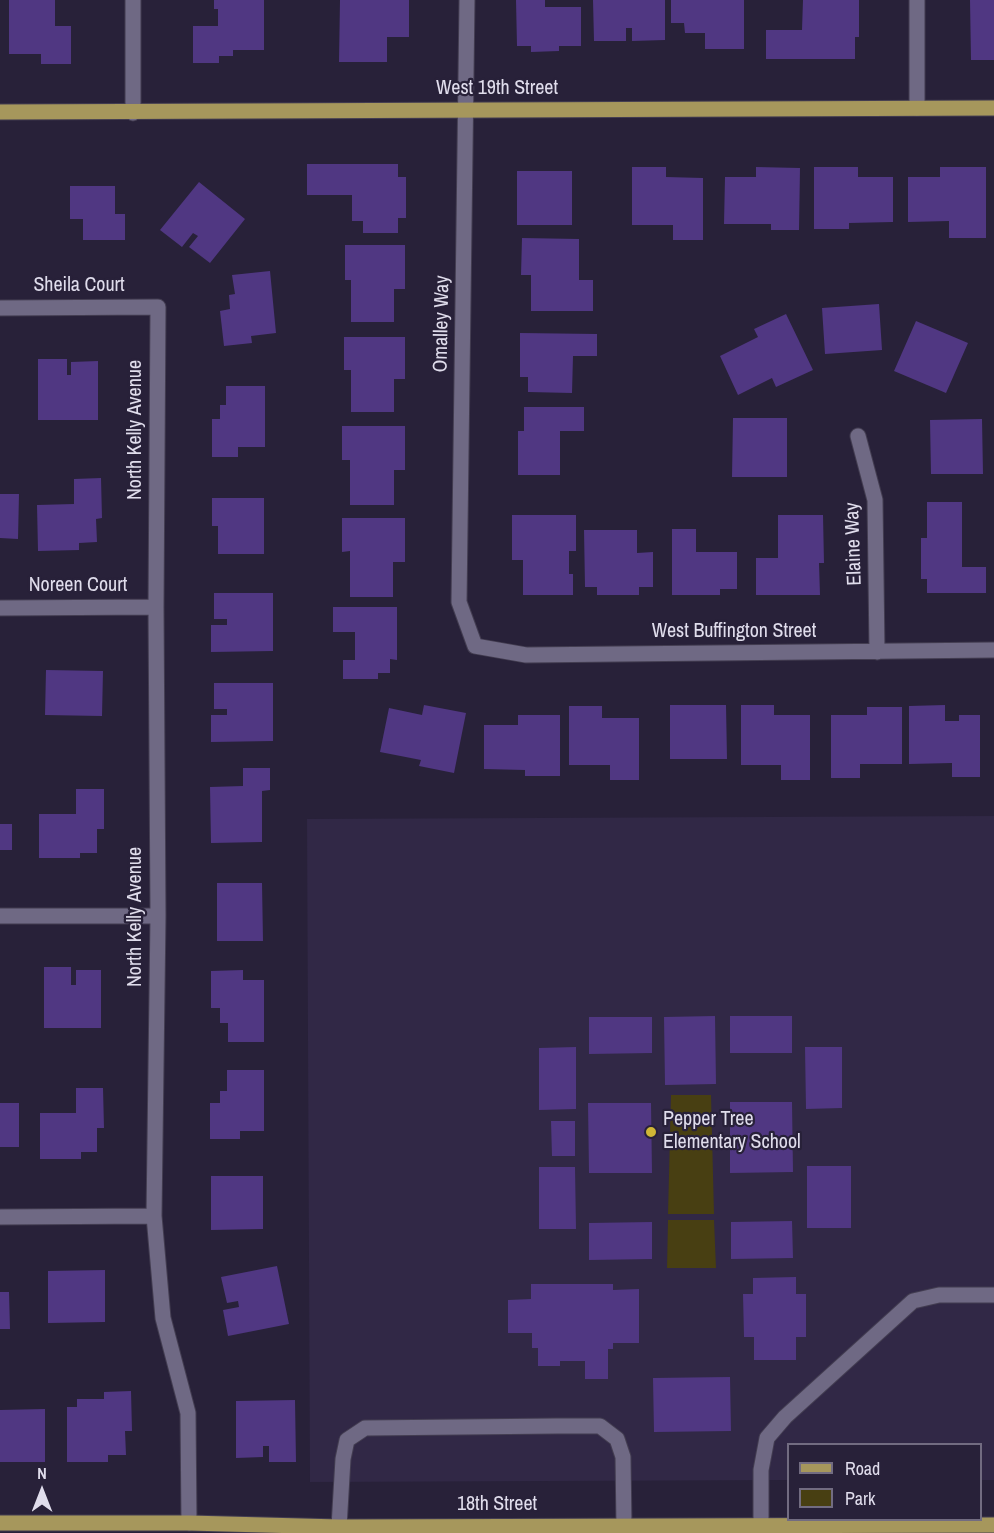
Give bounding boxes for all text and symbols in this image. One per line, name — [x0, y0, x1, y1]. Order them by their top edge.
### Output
street label: West 19th Street — [436, 77, 558, 101]
street label: Sheila Court — [33, 274, 125, 298]
street label: Omalley Way — [429, 275, 455, 373]
street label: North Kelly Avenue — [124, 360, 148, 500]
street label: Elaine Way — [841, 502, 867, 586]
street label: Noreen Court — [29, 574, 127, 598]
street label: West Buffington Street — [652, 620, 816, 644]
street label: North Kelly Avenue — [124, 847, 148, 987]
place label: Pepper Tree Elementary School — [663, 1108, 801, 1155]
marker: Pepper Tree Elementary School — [644, 1125, 658, 1139]
legend — [787, 1443, 982, 1521]
text: Road — [845, 1456, 880, 1481]
north arrow — [12, 1461, 72, 1521]
text: N — [37, 1462, 47, 1484]
text: Park — [845, 1486, 875, 1511]
street label: 18th Street — [457, 1493, 537, 1517]

